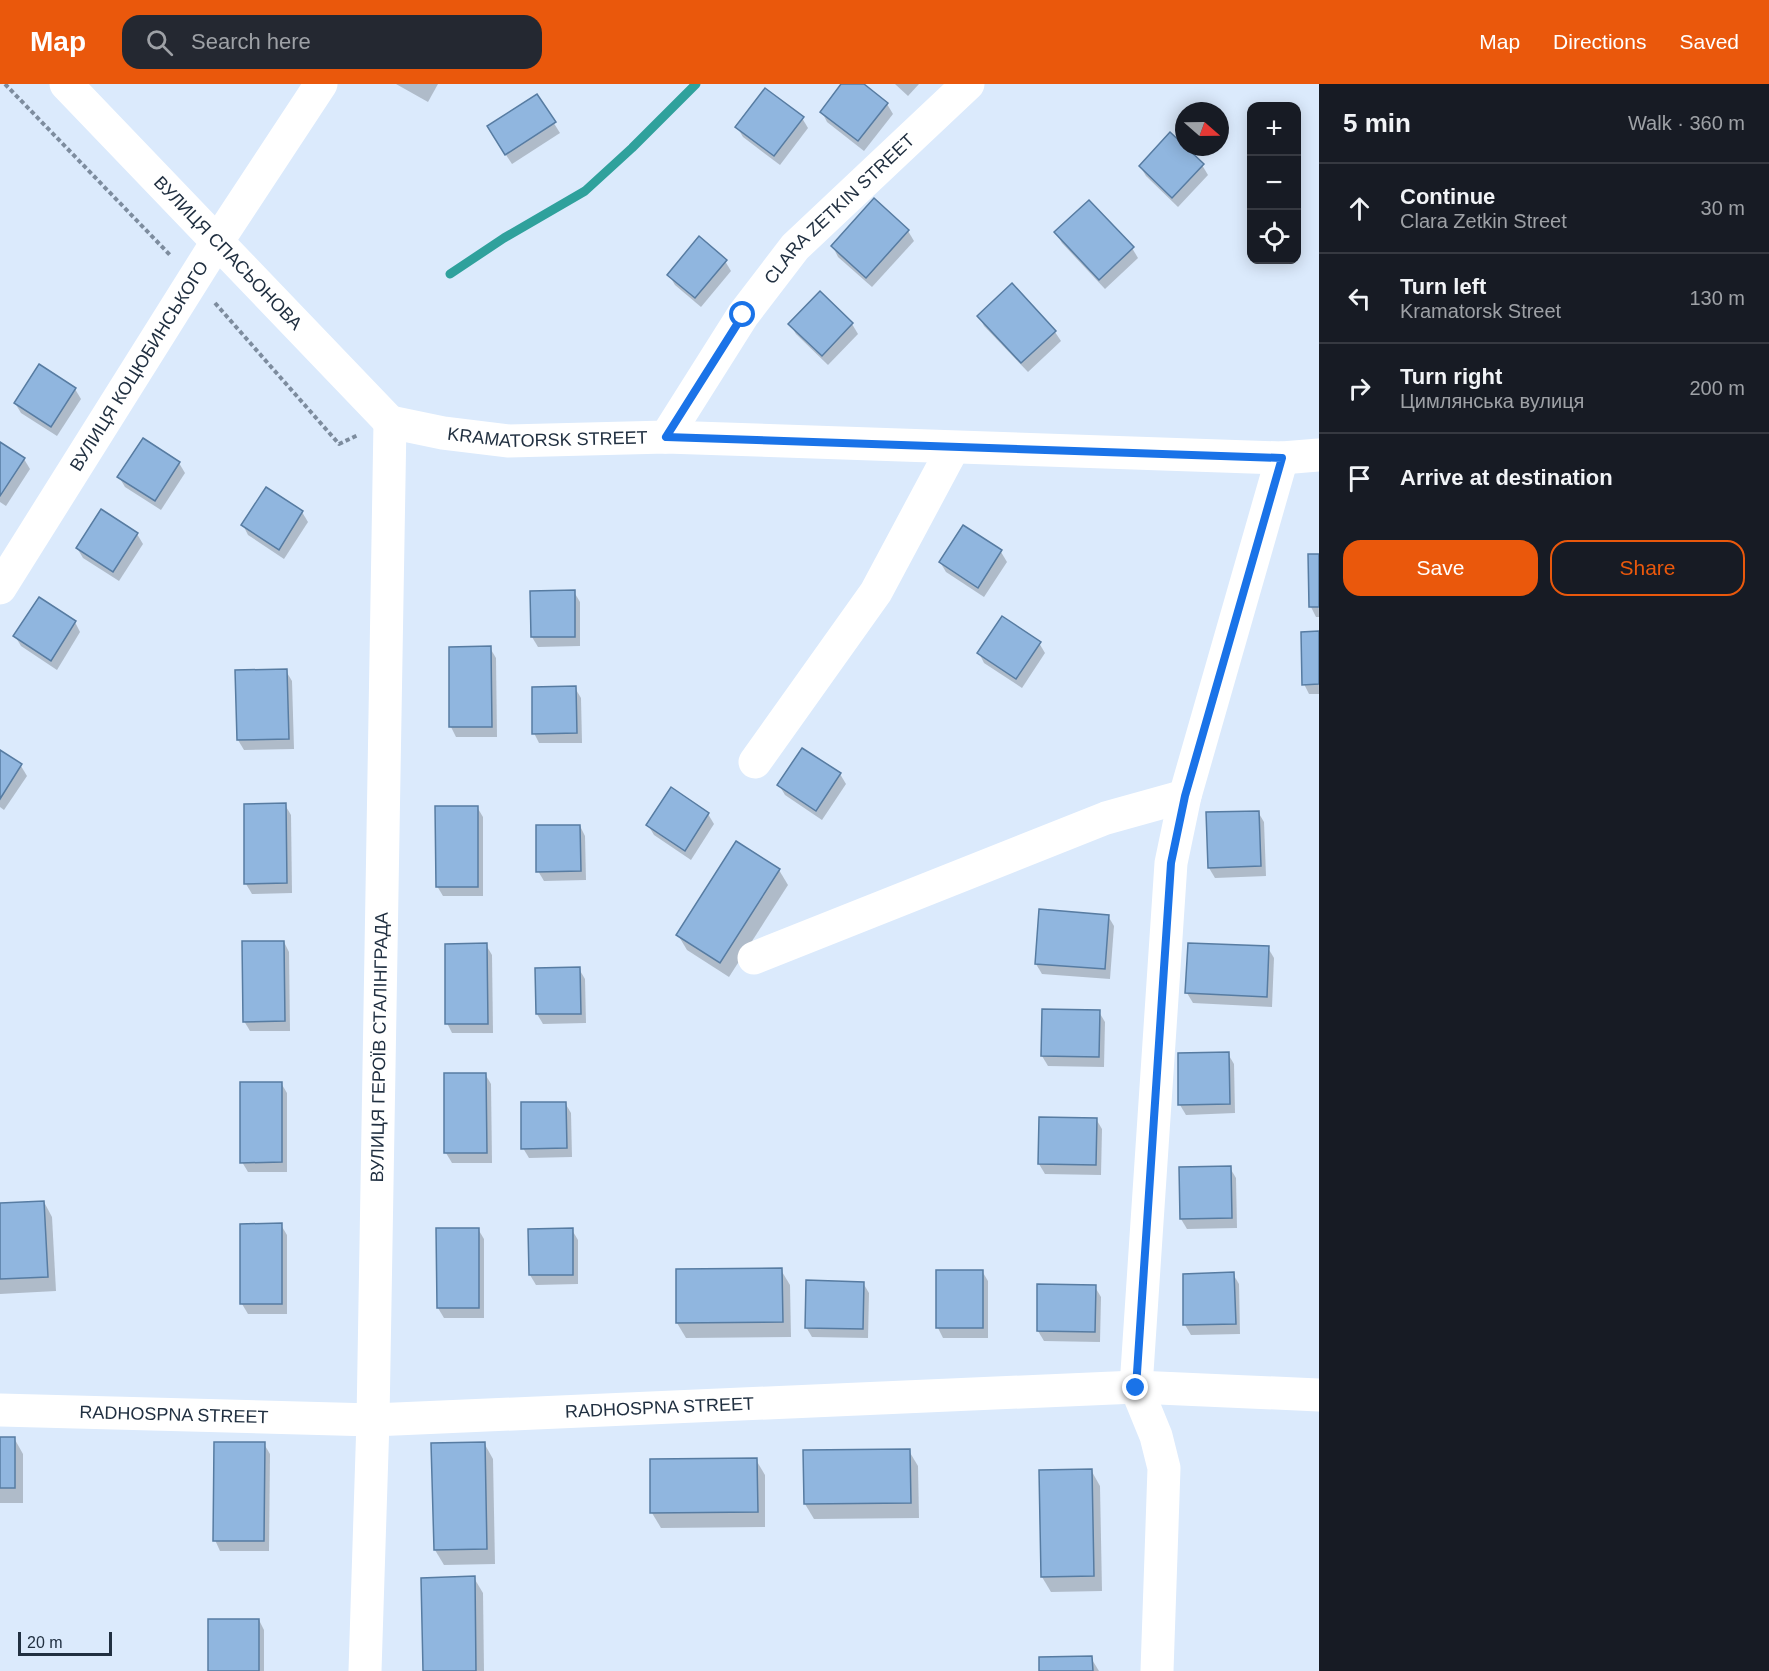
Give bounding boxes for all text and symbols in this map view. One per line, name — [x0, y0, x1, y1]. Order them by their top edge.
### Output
search box — [122, 15, 542, 69]
text: Map — [30, 26, 86, 57]
icon: search — [143, 26, 176, 59]
text: Search here — [191, 29, 311, 54]
text: Map — [1479, 30, 1520, 53]
text: Directions — [1553, 30, 1646, 53]
text: Saved — [1679, 30, 1739, 53]
north arrow — [1175, 102, 1229, 156]
map controls — [1247, 102, 1301, 264]
button: + — [1247, 102, 1301, 156]
text: 5 min — [1343, 108, 1411, 138]
text: Walk · 360 m — [1628, 112, 1745, 134]
street label: CLARA ZETKIN STREET — [760, 130, 918, 288]
button: − — [1247, 156, 1301, 210]
street label: ВУЛИЦЯ СПАСЬОНОВА — [150, 172, 306, 334]
text: Continue — [1400, 184, 1495, 209]
icon: ahead — [1343, 192, 1376, 225]
text: 30 m — [1701, 197, 1745, 219]
button: locate — [1247, 210, 1301, 264]
text: Clara Zetkin Street — [1400, 210, 1567, 232]
street label: ВУЛИЦЯ КОЦЮБИНСЬКОГО — [66, 257, 212, 475]
text: Turn left — [1400, 274, 1486, 299]
icon: left — [1343, 282, 1376, 315]
text: 130 m — [1689, 287, 1745, 309]
text: Kramatorsk Street — [1400, 300, 1561, 322]
route start — [729, 301, 755, 327]
text: Turn right — [1400, 364, 1502, 389]
icon: right — [1343, 372, 1376, 405]
text: 200 m — [1689, 377, 1745, 399]
text: Цимлянська вулиця — [1400, 390, 1584, 412]
street label: KRAMATORSK STREET — [446, 424, 648, 451]
icon: arrive — [1343, 462, 1376, 495]
text: Arrive at destination — [1400, 465, 1613, 490]
button: Save — [1343, 540, 1538, 596]
button: Share — [1550, 540, 1745, 596]
street label: ВУЛИЦЯ ГЕРОЇВ СТАЛІНГРАДА — [367, 912, 392, 1182]
route end — [1122, 1374, 1148, 1400]
street label: RADHOSPNA STREET — [565, 1394, 755, 1422]
street label: RADHOSPNA STREET — [79, 1402, 269, 1427]
scale bar — [18, 1629, 112, 1656]
text: 20 m — [27, 1634, 63, 1651]

